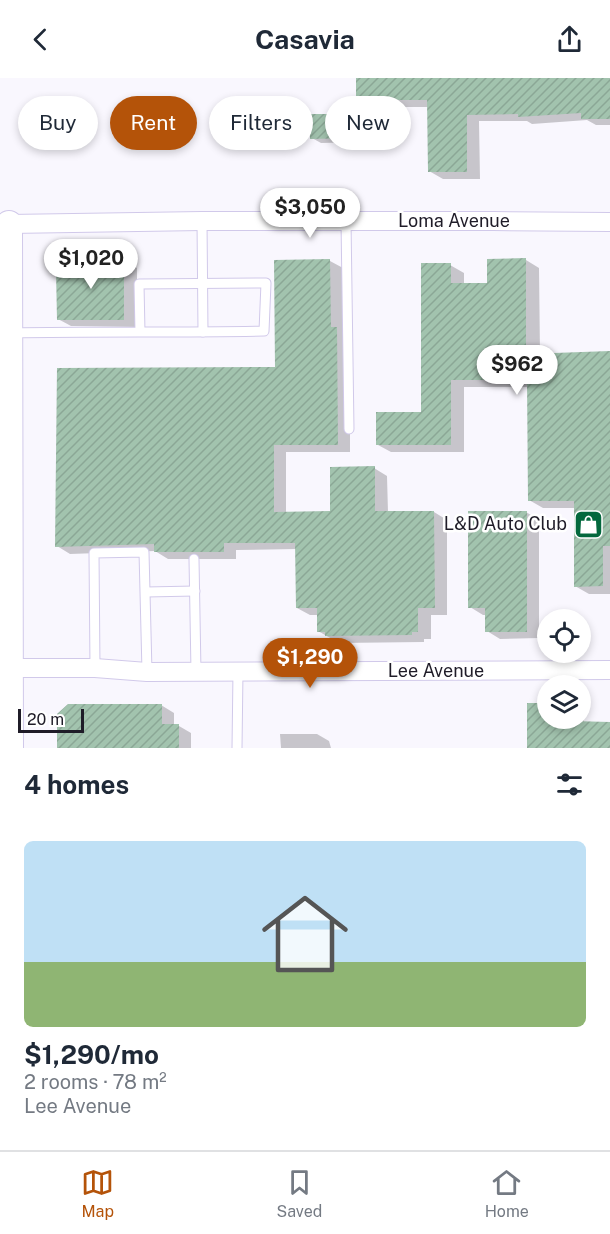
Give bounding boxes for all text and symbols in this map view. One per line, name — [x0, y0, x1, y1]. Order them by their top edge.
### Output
icon: back — [24, 23, 57, 56]
text: Casavia — [255, 23, 355, 55]
icon: share — [553, 23, 586, 56]
chip: Buy — [18, 96, 98, 150]
chip: Rent — [110, 96, 197, 150]
chip: Filters — [209, 96, 313, 150]
chip: New — [325, 96, 411, 150]
pin: $3,050 — [261, 188, 359, 239]
text: $3,050 — [274, 195, 346, 219]
street label: Loma Avenue — [398, 210, 510, 231]
pin: $1,020 — [42, 239, 140, 290]
text: $1,020 — [58, 246, 124, 270]
pin: $962 — [481, 345, 553, 396]
text: $962 — [491, 352, 543, 376]
shop icon: L&D Auto Club — [572, 508, 604, 540]
place label: L&D Auto Club — [444, 513, 567, 534]
map controls — [537, 609, 591, 729]
button: locate — [537, 609, 591, 663]
pin: $1,290 — [261, 638, 359, 689]
text: $1,290 — [277, 645, 343, 669]
street label: Lee Avenue — [388, 660, 484, 681]
button: layers — [537, 675, 591, 729]
scale bar — [18, 706, 84, 734]
text: 20 m — [27, 710, 64, 729]
icon: filters — [553, 768, 586, 801]
text: 4 homes — [24, 769, 129, 800]
icon: home — [251, 880, 359, 988]
text: $1,290/mo — [24, 1039, 159, 1070]
text: 2 rooms · 78 m² — [24, 1070, 167, 1094]
text: Lee Avenue — [24, 1094, 131, 1118]
tab: Map — [81, 1166, 114, 1221]
tab: Saved — [277, 1166, 322, 1221]
tab: Home — [485, 1166, 529, 1221]

